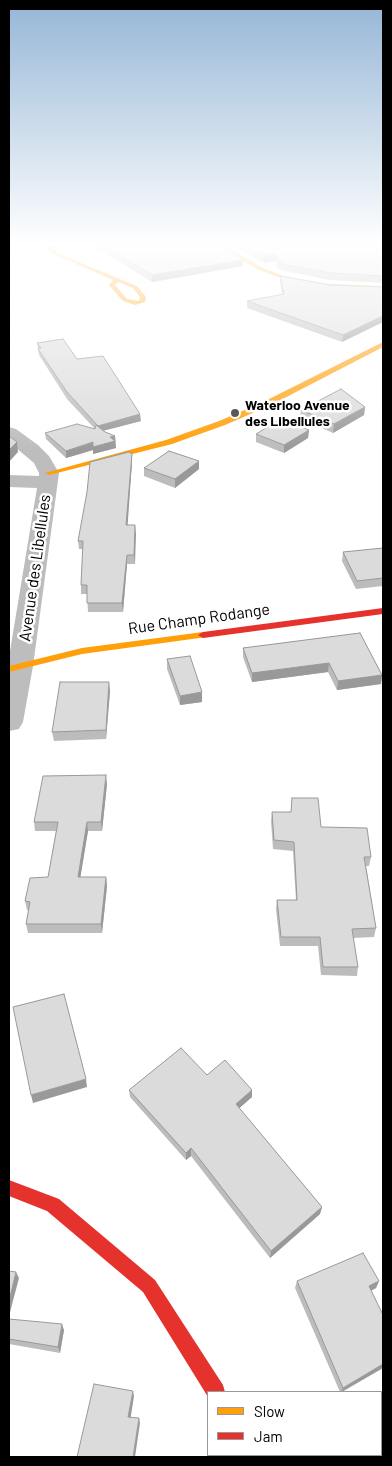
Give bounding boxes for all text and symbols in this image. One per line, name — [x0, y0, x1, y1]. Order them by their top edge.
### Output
place label: Waterloo Avenue des Libellules — [245, 397, 350, 430]
marker: Waterloo Avenue des Libellules — [229, 407, 241, 419]
street label: Avenue des Libellules — [15, 493, 55, 643]
street label: Rue Champ Rodange — [127, 600, 271, 638]
legend — [207, 1391, 382, 1456]
text: Slow — [254, 1402, 285, 1420]
text: Jam — [254, 1427, 283, 1445]

